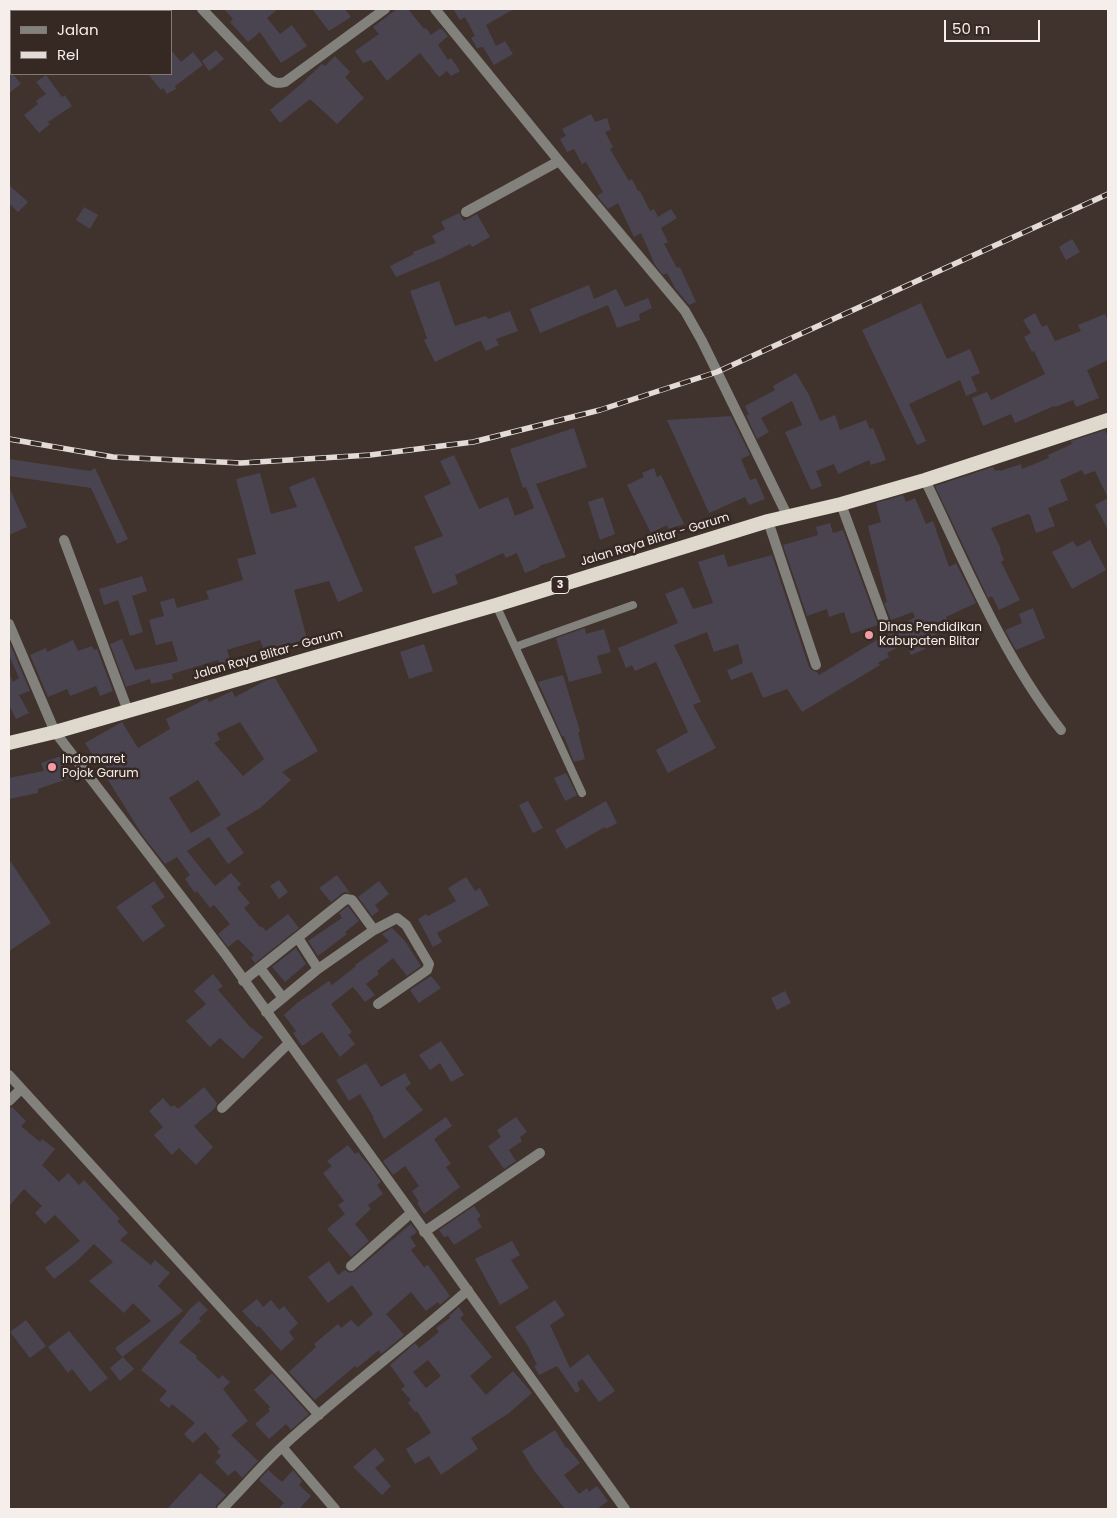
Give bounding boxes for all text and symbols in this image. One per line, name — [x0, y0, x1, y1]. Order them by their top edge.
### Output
legend — [10, 10, 172, 75]
scale bar — [947, 10, 1043, 42]
text: 50 m — [952, 18, 990, 39]
text: Jalan — [57, 19, 99, 40]
text: Rel — [57, 44, 79, 65]
street label: Jalan Raya Blitar - Garum — [579, 510, 731, 570]
road number: 3 — [551, 576, 569, 594]
place label: Dinas Pendidikan Kabupaten Blitar — [879, 621, 982, 649]
street label: Jalan Raya Blitar - Garum — [191, 627, 345, 683]
marker: Dinas Pendidikan Kabupaten Blitar — [863, 629, 875, 641]
place label: Indomaret Pojok Garum — [62, 753, 139, 781]
marker: Indomaret Pojok Garum — [46, 761, 58, 773]

